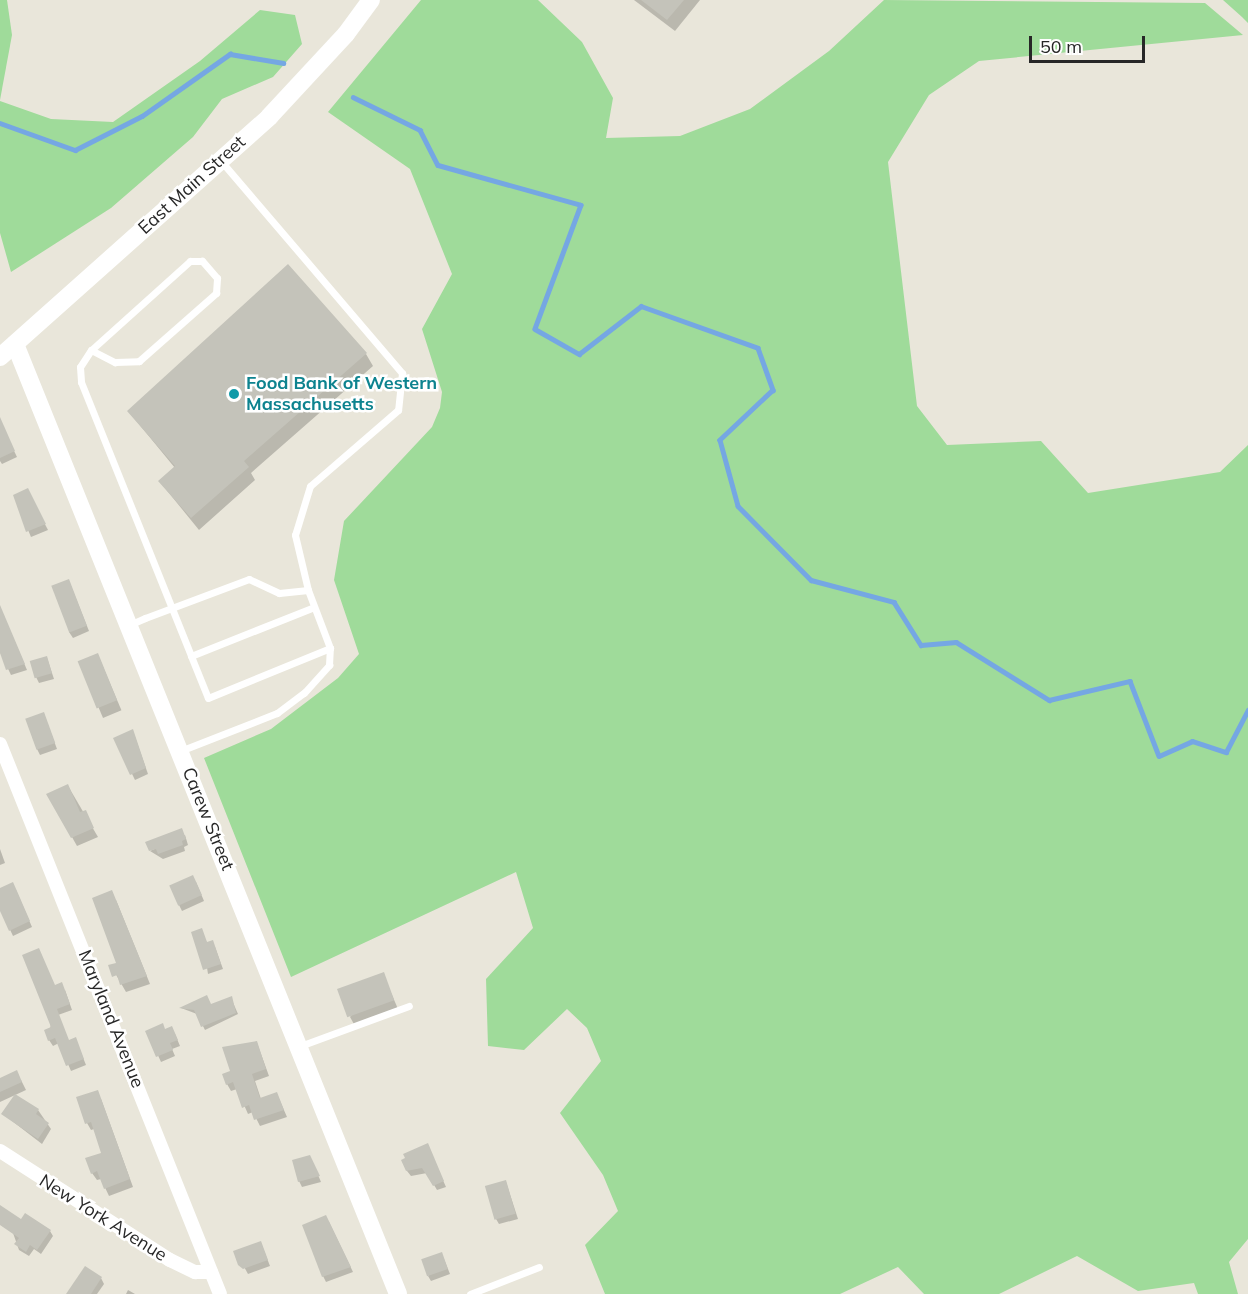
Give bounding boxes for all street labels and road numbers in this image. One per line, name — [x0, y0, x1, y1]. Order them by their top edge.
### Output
street label: East Main Street — [134, 131, 250, 239]
street label: Carew Street — [178, 764, 238, 874]
street label: Maryland Avenue — [74, 947, 148, 1091]
street label: New York Avenue — [35, 1170, 171, 1266]

